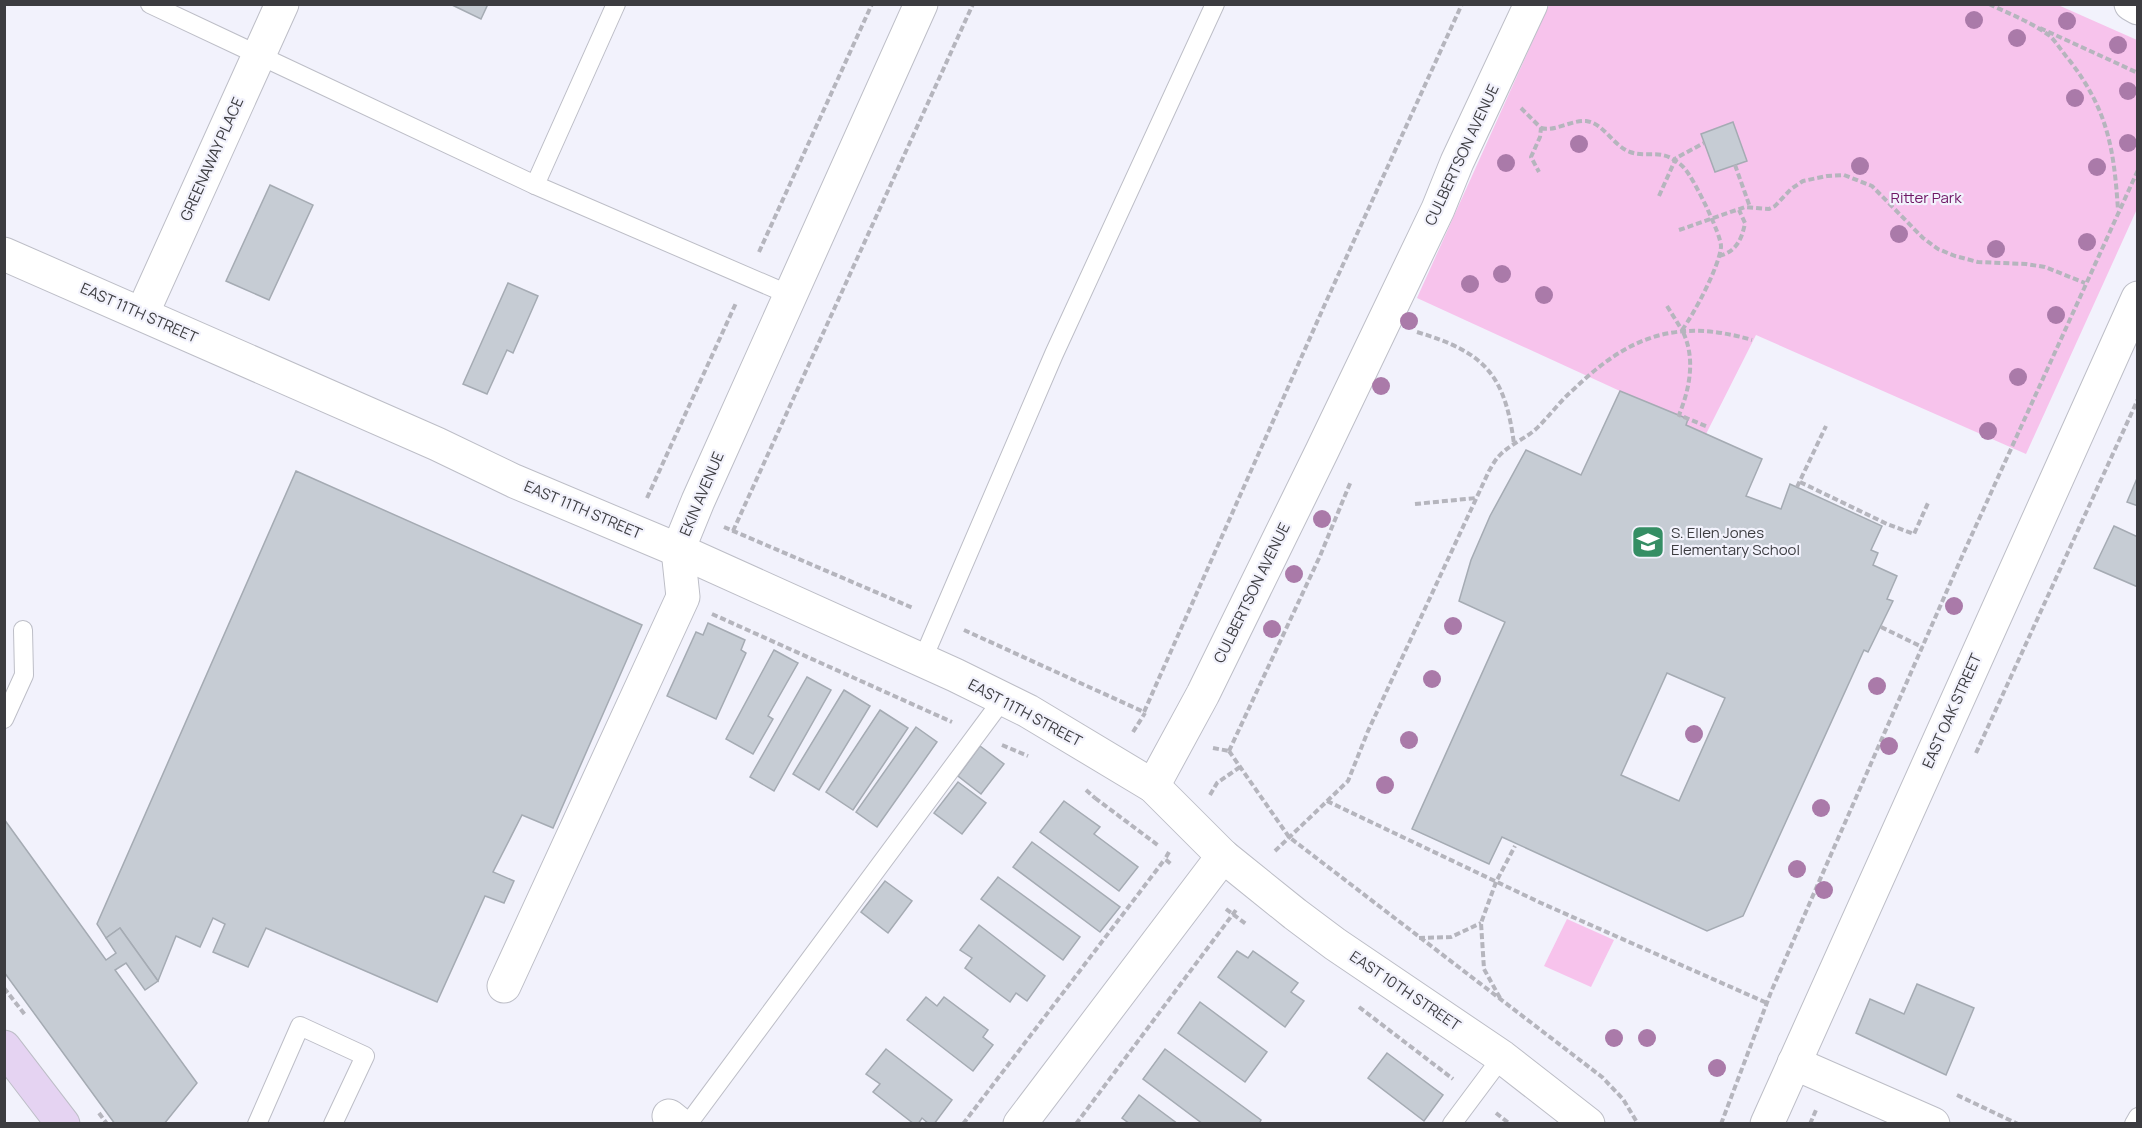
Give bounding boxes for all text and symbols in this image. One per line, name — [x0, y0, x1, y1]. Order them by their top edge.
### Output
street label: CULBERTSON AVENUE — [1420, 81, 1504, 229]
street label: GREENAWAY PLACE — [175, 94, 248, 224]
park label: Ritter Park — [1890, 187, 1962, 208]
street label: EAST 11TH STREET — [77, 277, 201, 348]
street label: EKIN AVENUE — [674, 448, 729, 539]
street label: EAST 11TH STREET — [521, 475, 645, 544]
street label: CULBERTSON AVENUE — [1208, 519, 1295, 667]
place label: S. Ellen Jones Elementary School — [1671, 522, 1800, 560]
school or university icon: S. Ellen Jones Elementary School — [1630, 524, 1666, 560]
street label: EAST OAK STREET — [1917, 650, 1986, 772]
street label: EAST 11TH STREET — [965, 674, 1086, 751]
street label: EAST 10TH STREET — [1346, 946, 1465, 1035]

